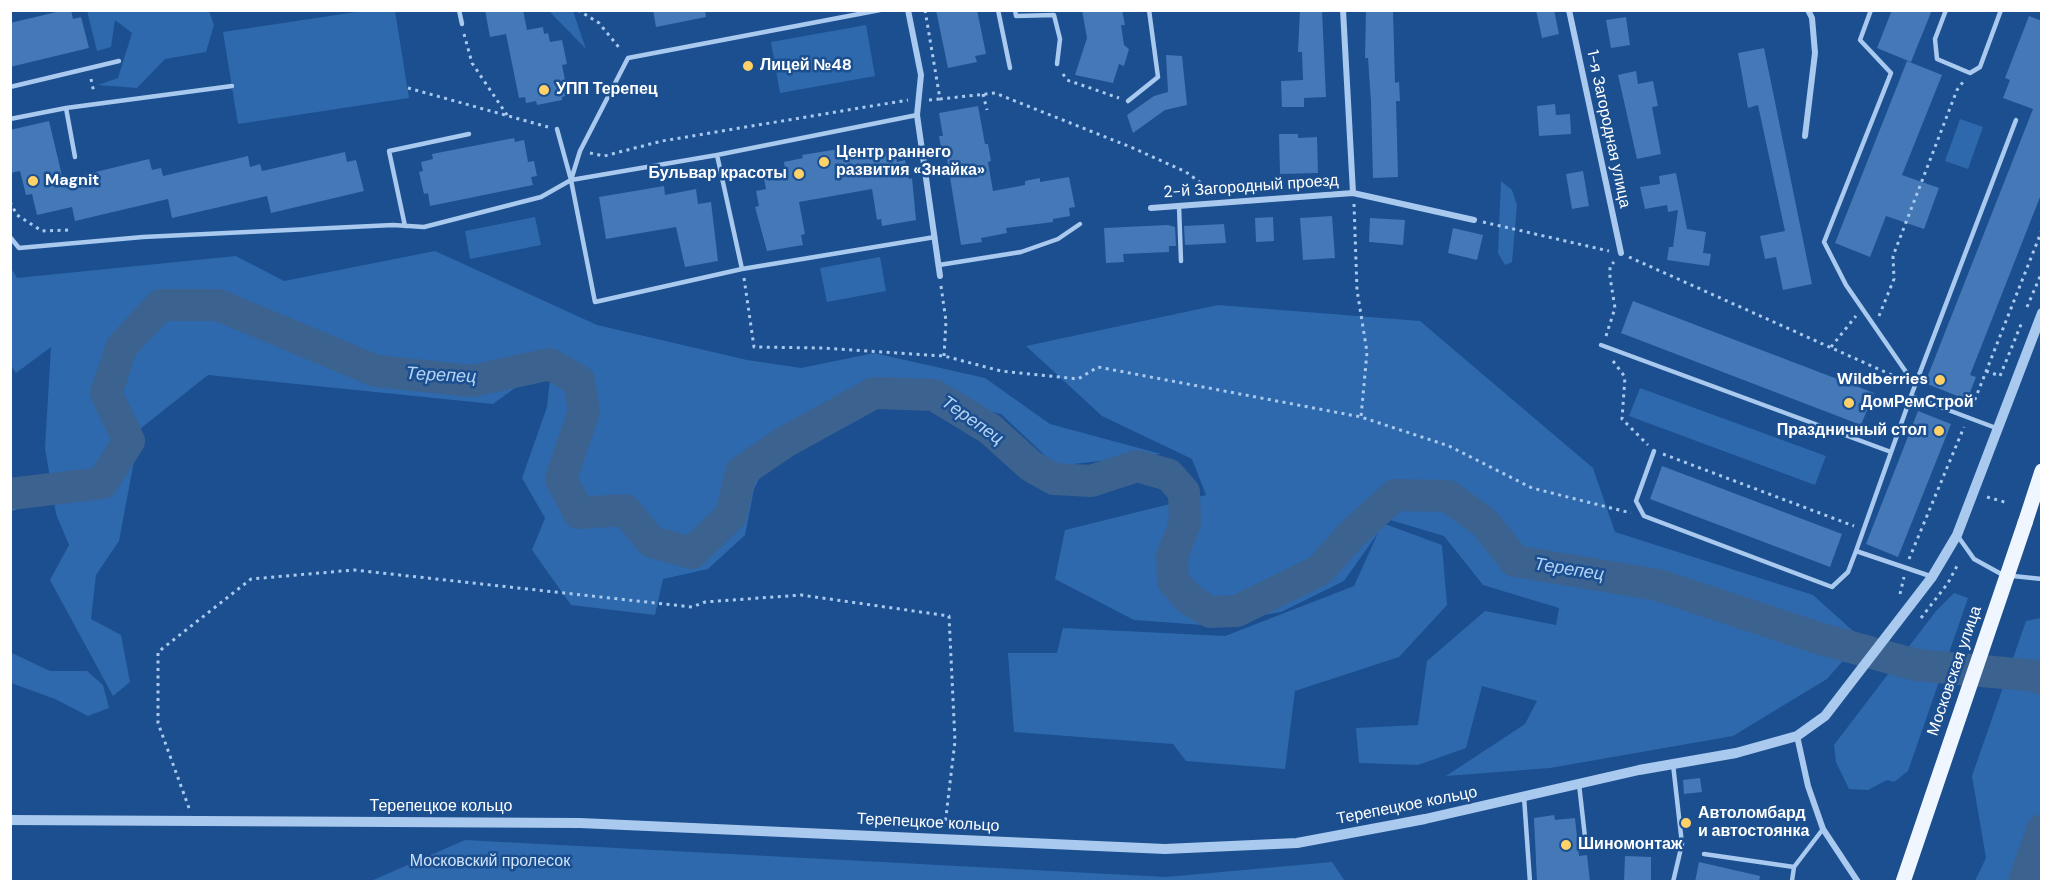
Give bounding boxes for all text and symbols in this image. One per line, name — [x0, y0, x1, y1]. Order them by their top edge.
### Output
street label: 1-я Загородная улица — [1582, 48, 1634, 210]
place label: Лицей №48 — [760, 56, 852, 76]
marker: Лицей №48 — [741, 59, 755, 73]
place label: УПП Терепец — [556, 80, 658, 100]
marker: УПП Терепец — [537, 83, 551, 97]
place label: Центр раннего развития «Знайка» — [836, 143, 985, 181]
marker: Центр раннего развития «Знайка» — [817, 155, 831, 169]
place label: Бульвар красоты — [649, 164, 787, 184]
marker: Бульвар красоты — [792, 167, 806, 181]
place label: Magnit — [45, 171, 99, 191]
street label: 2-й Загородный проезд — [1163, 171, 1339, 203]
marker: Magnit — [26, 174, 40, 188]
water label: Терепец — [405, 363, 477, 389]
place label: Wildberries — [1837, 370, 1928, 390]
marker: Wildberries — [1933, 373, 1947, 387]
water label: Терепец — [937, 392, 1007, 450]
place label: ДомРемСтрой — [1861, 393, 1974, 413]
marker: ДомРемСтрой — [1842, 396, 1856, 410]
place label: Праздничный стол — [1777, 421, 1927, 441]
marker: Праздничный стол — [1932, 424, 1946, 438]
water label: Терепец — [1532, 554, 1606, 586]
street label: Московская улица — [1924, 604, 1986, 738]
street label: Терепецкое кольцо — [1335, 783, 1479, 829]
street label: Терепецкое кольцо — [370, 797, 512, 817]
place label: Автоломбард и автостоянка — [1698, 804, 1809, 842]
street label: Терепецкое кольцо — [856, 810, 1000, 836]
marker: Автоломбард и автостоянка — [1679, 816, 1693, 830]
place label: Шиномонтаж — [1578, 835, 1682, 855]
marker: Шиномонтаж — [1559, 838, 1573, 852]
park label: Московский пролесок — [410, 852, 570, 872]

